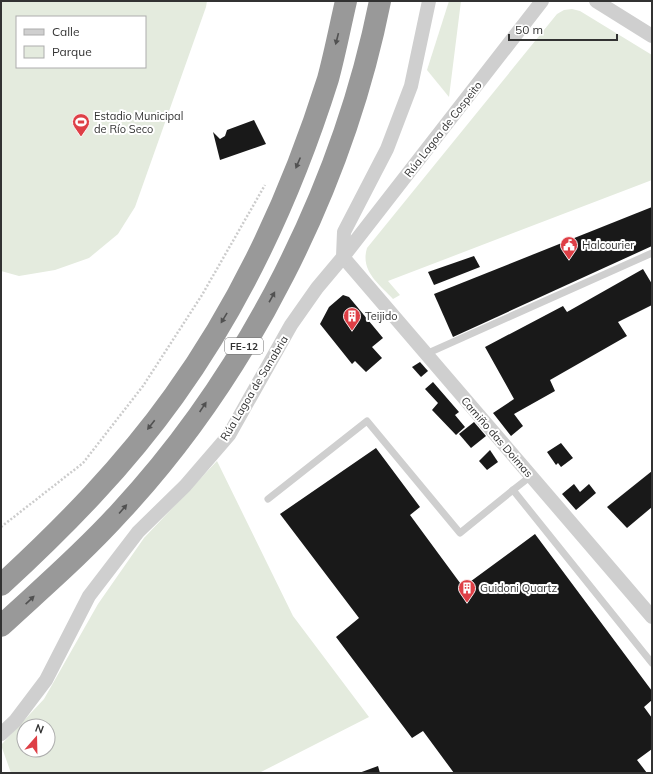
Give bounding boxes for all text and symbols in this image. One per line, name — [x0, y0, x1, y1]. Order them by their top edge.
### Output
legend — [16, 16, 146, 68]
scale bar — [509, 16, 617, 42]
text: 50 m — [515, 22, 543, 37]
text: Calle — [52, 24, 79, 39]
one-way arrow — [334, 33, 340, 45]
text: Parque — [52, 44, 92, 59]
street label: Rúa Lagoa de Cospeito — [401, 78, 485, 180]
place label: Estadio Municipal de Río Seco — [94, 109, 183, 136]
sports icon: Estadio Municipal de Río Seco — [71, 112, 91, 137]
one-way arrow — [295, 157, 301, 169]
public building icon: Halcourier — [559, 235, 579, 260]
place label: Halcourier — [582, 238, 634, 252]
one-way arrow — [268, 291, 275, 303]
building icon: Teijido — [342, 306, 362, 331]
place label: Teijido — [365, 309, 398, 323]
one-way arrow — [220, 312, 227, 324]
street label: Rúa Lagoa de Sanabria — [217, 333, 291, 443]
road number: FE-12 — [225, 338, 263, 354]
street label: Camiño das Doimas — [458, 394, 536, 480]
one-way arrow — [199, 402, 207, 413]
one-way arrow — [147, 420, 155, 431]
one-way arrow — [118, 504, 127, 515]
building icon: Guidoni Quartz — [457, 578, 477, 603]
place label: Guidoni Quartz — [480, 581, 557, 595]
one-way arrow — [25, 595, 35, 605]
north arrow — [16, 718, 56, 758]
text: N — [33, 721, 46, 737]

